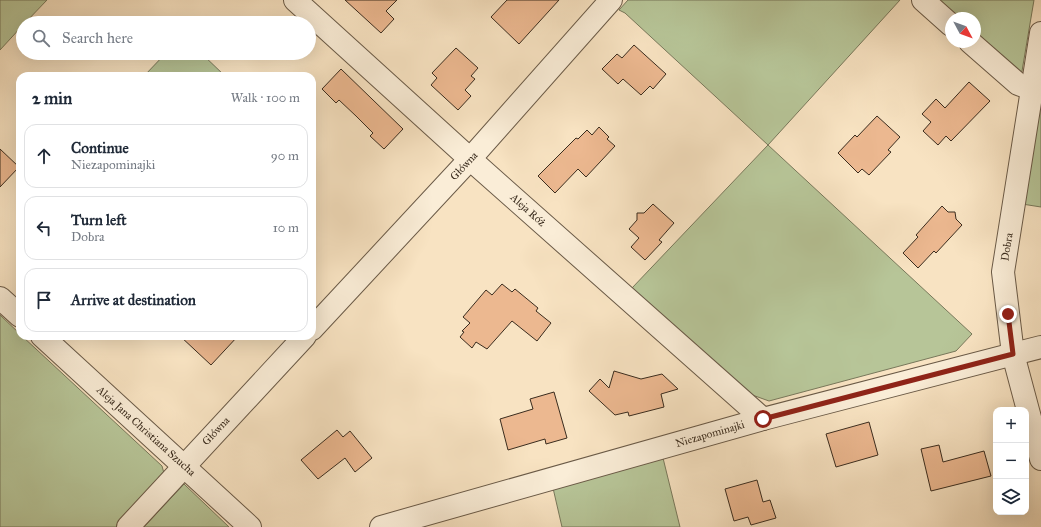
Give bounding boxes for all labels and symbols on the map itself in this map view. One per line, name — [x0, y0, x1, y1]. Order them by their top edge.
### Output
north arrow — [945, 12, 981, 48]
street label: Główna — [448, 149, 481, 183]
street label: Aleja Róż — [507, 190, 548, 229]
street label: Dobra — [998, 232, 1016, 262]
route end — [999, 305, 1017, 323]
street label: Aleja Jana Christiana Szucha — [93, 383, 198, 480]
route start — [754, 410, 772, 428]
street label: Główna — [200, 414, 233, 448]
street label: Niezapominajki — [674, 418, 746, 450]

